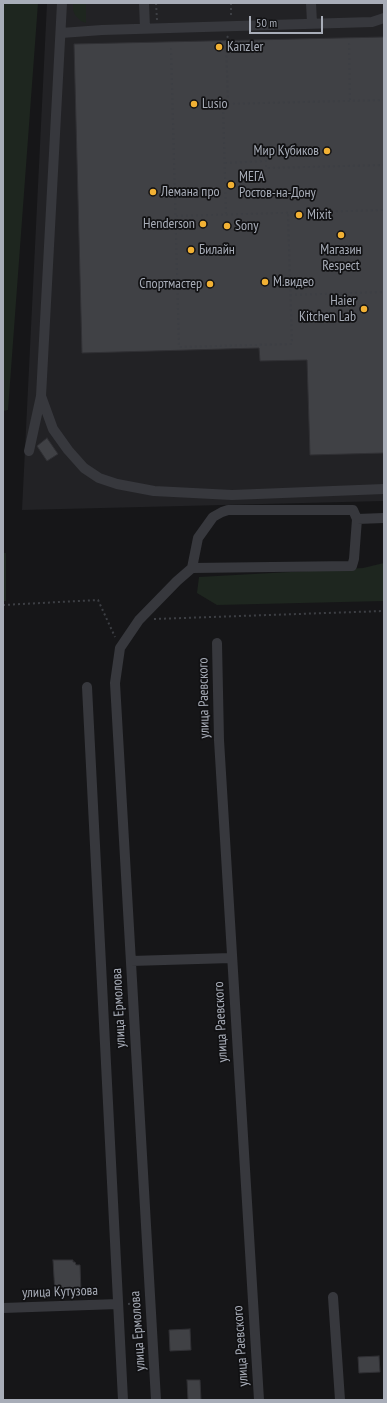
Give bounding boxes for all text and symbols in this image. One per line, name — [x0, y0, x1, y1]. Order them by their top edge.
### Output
scale bar — [251, 8, 325, 34]
text: 50 m — [256, 15, 277, 30]
place label: Kanzler — [227, 39, 263, 55]
marker: Kanzler — [214, 42, 224, 52]
place label: Lusio — [202, 96, 228, 112]
marker: Lusio — [189, 99, 199, 109]
place label: Мир Кубиков — [254, 143, 319, 159]
marker: Мир Кубиков — [322, 146, 332, 156]
place label: МЕГА Ростов-на-Дону — [239, 169, 316, 202]
marker: МЕГА Ростов-на-Дону — [226, 180, 236, 190]
place label: Лемана про — [161, 184, 220, 200]
marker: Лемана про — [148, 187, 158, 197]
place label: Mixit — [307, 207, 332, 223]
marker: Mixit — [294, 210, 304, 220]
place label: Henderson — [143, 216, 195, 232]
place label: Sony — [235, 218, 258, 234]
marker: Henderson — [198, 219, 208, 229]
marker: Sony — [222, 221, 232, 231]
marker: Магазин Respect — [336, 230, 346, 240]
place label: Билайн — [199, 242, 235, 258]
place label: Магазин Respect — [320, 242, 362, 274]
marker: Билайн — [186, 245, 196, 255]
place label: М.видео — [273, 274, 314, 290]
place label: Спортмастер — [139, 276, 202, 292]
marker: М.видео — [260, 277, 270, 287]
marker: Спортмастер — [205, 279, 215, 289]
place label: Haier Kitchen Lab — [299, 293, 356, 326]
marker: Haier Kitchen Lab — [359, 304, 369, 314]
street label: улица Раевского — [195, 657, 213, 739]
street label: улица Ермолова — [109, 968, 129, 1048]
street label: улица Раевского — [210, 981, 232, 1063]
street label: улица Кутузова — [22, 1282, 98, 1302]
street label: улица Ермолова — [127, 1290, 149, 1372]
street label: улица Раевского — [230, 1305, 252, 1387]

